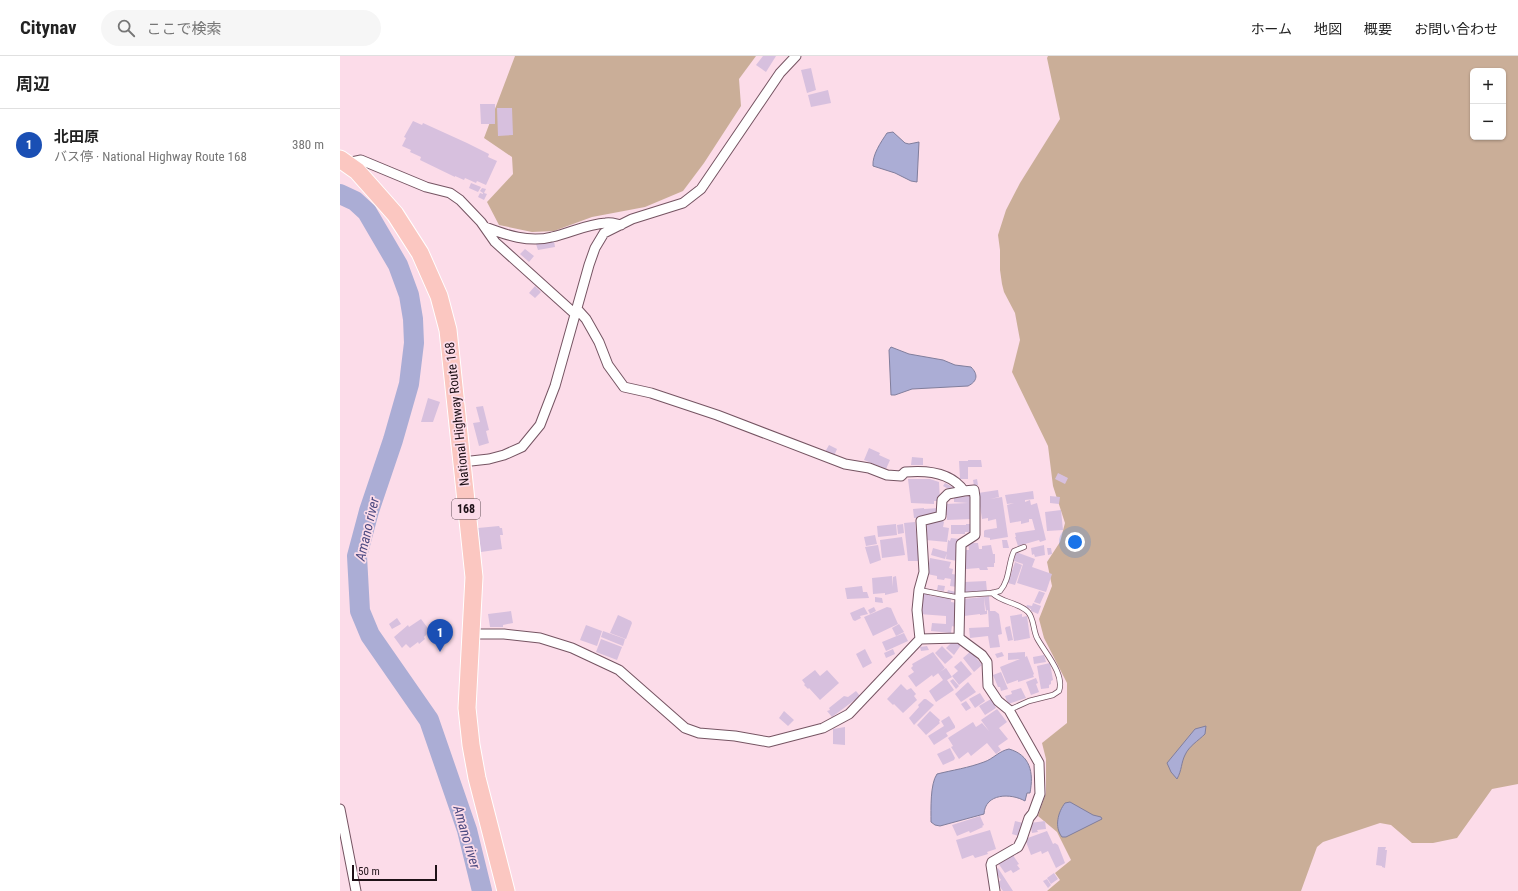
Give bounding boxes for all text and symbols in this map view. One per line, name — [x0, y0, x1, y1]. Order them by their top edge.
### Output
search box — [101, 10, 381, 46]
text: Citynav — [20, 16, 77, 39]
icon: search — [115, 17, 137, 39]
text: ここで検索 — [147, 20, 222, 38]
text: ホーム — [1250, 21, 1292, 37]
text: 地図 — [1314, 21, 1342, 37]
text: 概要 — [1364, 21, 1392, 37]
text: お問い合わせ — [1414, 21, 1498, 37]
map controls — [1470, 68, 1506, 140]
button: + — [1470, 68, 1506, 104]
text: 周辺 — [16, 74, 50, 94]
button: − — [1470, 104, 1506, 140]
text: 北田原 — [54, 128, 99, 146]
text: 1 — [26, 137, 32, 152]
text: 380 m — [292, 137, 324, 152]
text: バス停 · National Highway Route 168 — [54, 149, 247, 164]
street label: National Highway Route 168 — [442, 341, 472, 487]
water label: Amano river — [352, 495, 382, 563]
road number: 168 — [452, 499, 480, 519]
your location — [1065, 532, 1085, 552]
pin: 1 — [427, 619, 453, 652]
water label: Amano river — [450, 803, 484, 871]
scale bar — [352, 863, 437, 882]
text: 50 m — [358, 865, 380, 878]

